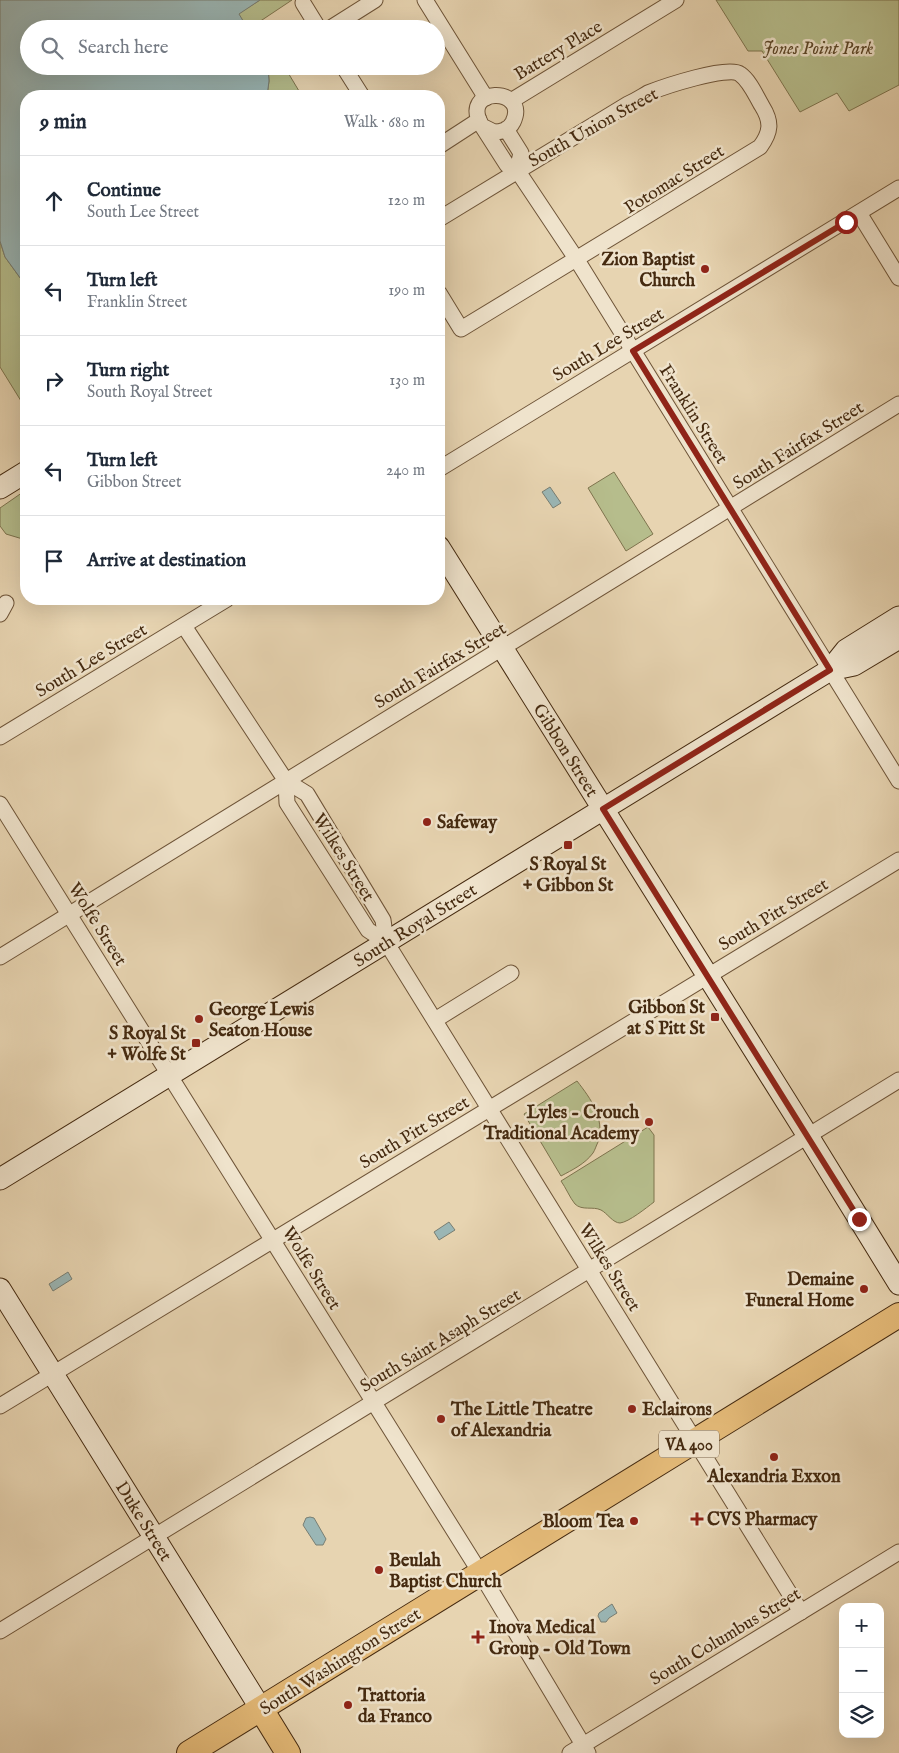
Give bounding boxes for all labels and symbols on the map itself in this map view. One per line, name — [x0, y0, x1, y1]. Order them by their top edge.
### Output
street label: Battery Place — [511, 16, 607, 87]
park label: Jones Point Park — [763, 38, 873, 61]
street label: South Union Street — [525, 83, 663, 173]
street label: Potomac Street — [621, 140, 729, 220]
route start — [835, 211, 858, 234]
place label: Zion Baptist Church — [602, 249, 696, 293]
marker: Zion Baptist Church — [699, 263, 711, 275]
street label: South Lee Street — [549, 303, 669, 388]
street label: Franklin Street — [653, 361, 732, 469]
street label: South Fairfax Street — [729, 397, 868, 496]
street label: South Fairfax Street — [371, 618, 511, 715]
street label: South Lee Street — [32, 619, 152, 704]
street label: Gibbon Street — [527, 700, 603, 802]
street label: Wilkes Street — [307, 809, 379, 906]
place label: Safeway — [437, 812, 498, 835]
marker: Safeway — [421, 816, 433, 828]
marker: S Royal St + Gibbon St — [562, 839, 574, 851]
place label: S Royal St + Gibbon St — [523, 854, 614, 898]
street label: South Pitt Street — [715, 873, 833, 957]
street label: Wolfe Street — [62, 879, 131, 971]
street label: South Royal Street — [350, 879, 482, 973]
place label: Gibbon St at S Pitt St — [627, 997, 706, 1041]
place label: George Lewis Seaton House — [209, 999, 315, 1043]
marker: Gibbon St at S Pitt St — [709, 1011, 721, 1023]
marker: George Lewis Seaton House — [193, 1013, 205, 1025]
place label: S Royal St + Wolfe St — [107, 1023, 187, 1067]
marker: S Royal St + Wolfe St — [190, 1037, 202, 1049]
street label: South Pitt Street — [356, 1091, 474, 1175]
place label: Lyles - Crouch Traditional Academy — [483, 1102, 640, 1146]
marker: Lyles - Crouch Traditional Academy — [643, 1116, 655, 1128]
route end — [848, 1208, 871, 1231]
street label: Wilkes Street — [573, 1219, 645, 1316]
street label: Wolfe Street — [276, 1223, 345, 1315]
place label: Demaine Funeral Home — [745, 1269, 855, 1313]
marker: Demaine Funeral Home — [858, 1283, 870, 1295]
street label: South Saint Asaph Street — [356, 1284, 525, 1398]
place label: The Little Theatre of Alexandria — [450, 1399, 593, 1443]
place label: Eclairons — [642, 1399, 713, 1422]
marker: Eclairons — [626, 1403, 638, 1415]
marker: The Little Theatre of Alexandria — [435, 1413, 447, 1425]
road number: VA 400 — [659, 1430, 719, 1458]
marker: Alexandria Exxon — [768, 1451, 780, 1463]
place label: Alexandria Exxon — [706, 1466, 841, 1489]
street label: Duke Street — [109, 1477, 176, 1566]
place label: CVS Pharmacy — [707, 1509, 819, 1532]
place label: Bloom Tea — [542, 1511, 625, 1534]
marker: CVS Pharmacy — [691, 1513, 703, 1525]
marker: Bloom Tea — [628, 1515, 640, 1527]
place label: Beulah Baptist Church — [389, 1550, 502, 1594]
marker: Beulah Baptist Church — [373, 1564, 385, 1576]
street label: South Columbus Street — [646, 1583, 806, 1692]
street label: South Washington Street — [256, 1603, 426, 1721]
place label: Inova Medical Group - Old Town — [489, 1617, 631, 1661]
marker: Inova Medical Group - Old Town — [471, 1630, 485, 1644]
place label: Trattoria da Franco — [357, 1685, 432, 1729]
marker: Trattoria da Franco — [342, 1699, 354, 1711]

